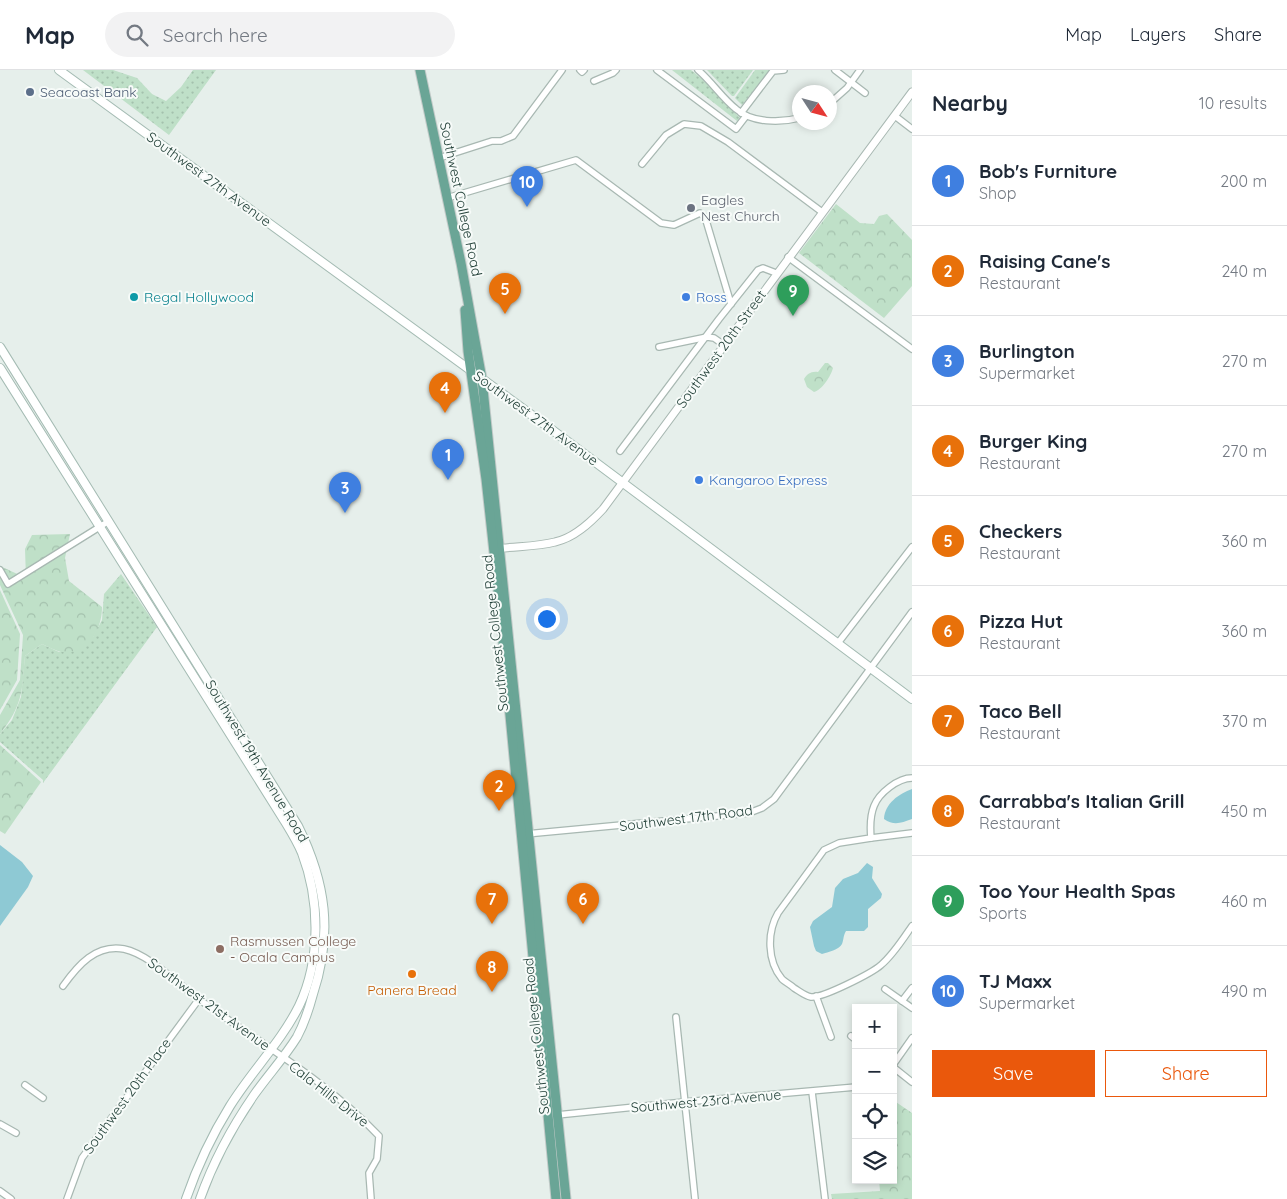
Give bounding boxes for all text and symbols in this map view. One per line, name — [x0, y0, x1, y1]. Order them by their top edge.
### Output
search box — [105, 12, 455, 57]
text: Map — [25, 20, 75, 50]
icon: search — [123, 21, 151, 49]
text: Search here — [163, 23, 268, 47]
text: Map — [1065, 23, 1102, 46]
text: Layers — [1130, 23, 1186, 46]
text: Share — [1214, 23, 1262, 46]
place label: Seacoast Bank — [40, 83, 137, 101]
north arrow — [792, 85, 837, 130]
marker: Seacoast Bank — [24, 86, 36, 98]
text: Nearby — [932, 90, 1008, 116]
text: 10 results — [1199, 93, 1267, 113]
street label: Southwest College Road — [436, 120, 486, 278]
street label: Southwest 27th Avenue — [143, 128, 275, 230]
text: Bob's Furniture — [979, 159, 1117, 183]
pin: 10 — [511, 166, 543, 207]
text: 1 — [945, 171, 951, 191]
text: 200 m — [1220, 171, 1267, 191]
text: Shop — [979, 183, 1016, 203]
place label: Eagles Nest Church — [701, 191, 780, 225]
marker: Eagles Nest Church — [685, 202, 697, 214]
text: Raising Cane's — [979, 249, 1111, 273]
text: 2 — [943, 261, 953, 281]
text: 240 m — [1221, 261, 1267, 281]
pin: 5 — [489, 273, 521, 314]
text: Restaurant — [979, 273, 1061, 293]
pin: 9 — [777, 275, 809, 316]
street label: Southwest 20th Street — [672, 286, 770, 412]
place label: Regal Hollywood — [144, 288, 254, 306]
place label: Ross — [696, 288, 727, 306]
marker: Regal Hollywood — [128, 291, 140, 303]
marker: Ross — [680, 291, 692, 303]
text: Burlington — [979, 339, 1075, 363]
text: 3 — [944, 351, 952, 371]
text: 270 m — [1222, 351, 1267, 371]
text: Supermarket — [979, 363, 1075, 383]
street label: Southwest 27th Avenue — [470, 367, 602, 469]
pin: 4 — [429, 372, 461, 413]
text: Burger King — [979, 429, 1087, 453]
pin: 1 — [432, 439, 464, 480]
text: 4 — [943, 441, 953, 461]
text: 270 m — [1222, 441, 1267, 461]
text: Restaurant — [979, 453, 1061, 473]
place label: Kangaroo Express — [709, 471, 827, 489]
pin: 3 — [329, 472, 361, 513]
marker: Kangaroo Express — [693, 474, 705, 486]
text: Checkers — [979, 519, 1062, 543]
text: 5 — [943, 531, 953, 551]
text: 360 m — [1222, 531, 1267, 551]
text: Restaurant — [979, 543, 1061, 563]
street label: Southwest College Road — [478, 554, 512, 712]
your location — [534, 606, 560, 632]
text: Pizza Hut — [979, 609, 1063, 633]
text: 6 — [944, 621, 952, 641]
text: 360 m — [1222, 621, 1267, 641]
text: Restaurant — [979, 633, 1061, 653]
street label: Southwest 19th Avenue Road — [201, 676, 313, 846]
text: Taco Bell — [979, 699, 1062, 723]
text: 7 — [944, 711, 952, 731]
text: 370 m — [1222, 711, 1267, 731]
text: Restaurant — [979, 723, 1061, 743]
pin: 2 — [483, 770, 515, 811]
text: Carrabba's Italian Grill — [979, 789, 1185, 813]
street label: Southwest 17th Road — [618, 801, 754, 835]
text: 8 — [944, 801, 952, 821]
text: 450 m — [1221, 801, 1267, 821]
text: Restaurant — [979, 813, 1061, 833]
text: Too Your Health Spas — [979, 879, 1175, 903]
pin: 7 — [476, 883, 508, 924]
pin: 6 — [567, 883, 599, 924]
text: 9 — [943, 891, 953, 911]
text: 460 m — [1221, 891, 1267, 911]
text: Sports — [979, 903, 1027, 923]
place label: Rasmussen College - Ocala Campus — [230, 932, 356, 966]
marker: Rasmussen College - Ocala Campus — [214, 943, 226, 955]
pin: 8 — [476, 951, 508, 992]
street label: Southwest 21st Avenue — [144, 954, 274, 1054]
street label: Southwest College Road — [519, 957, 553, 1115]
marker: Panera Bread — [406, 968, 418, 980]
text: TJ Maxx — [979, 969, 1051, 993]
place label: Panera Bread — [367, 981, 457, 999]
text: 10 — [940, 981, 956, 1001]
text: 490 m — [1221, 981, 1267, 1001]
text: Supermarket — [979, 993, 1075, 1013]
map controls — [852, 1004, 897, 1184]
button: + — [852, 1004, 897, 1049]
street label: Southwest 20th Place — [79, 1035, 175, 1157]
button: − — [852, 1049, 897, 1094]
button: Save — [932, 1050, 1095, 1097]
button: Share — [1105, 1050, 1267, 1097]
street label: Cala Hills Drive — [285, 1057, 373, 1131]
street label: Southwest 23rd Avenue — [630, 1085, 782, 1117]
button: locate — [852, 1094, 897, 1139]
button: layers — [852, 1139, 897, 1184]

